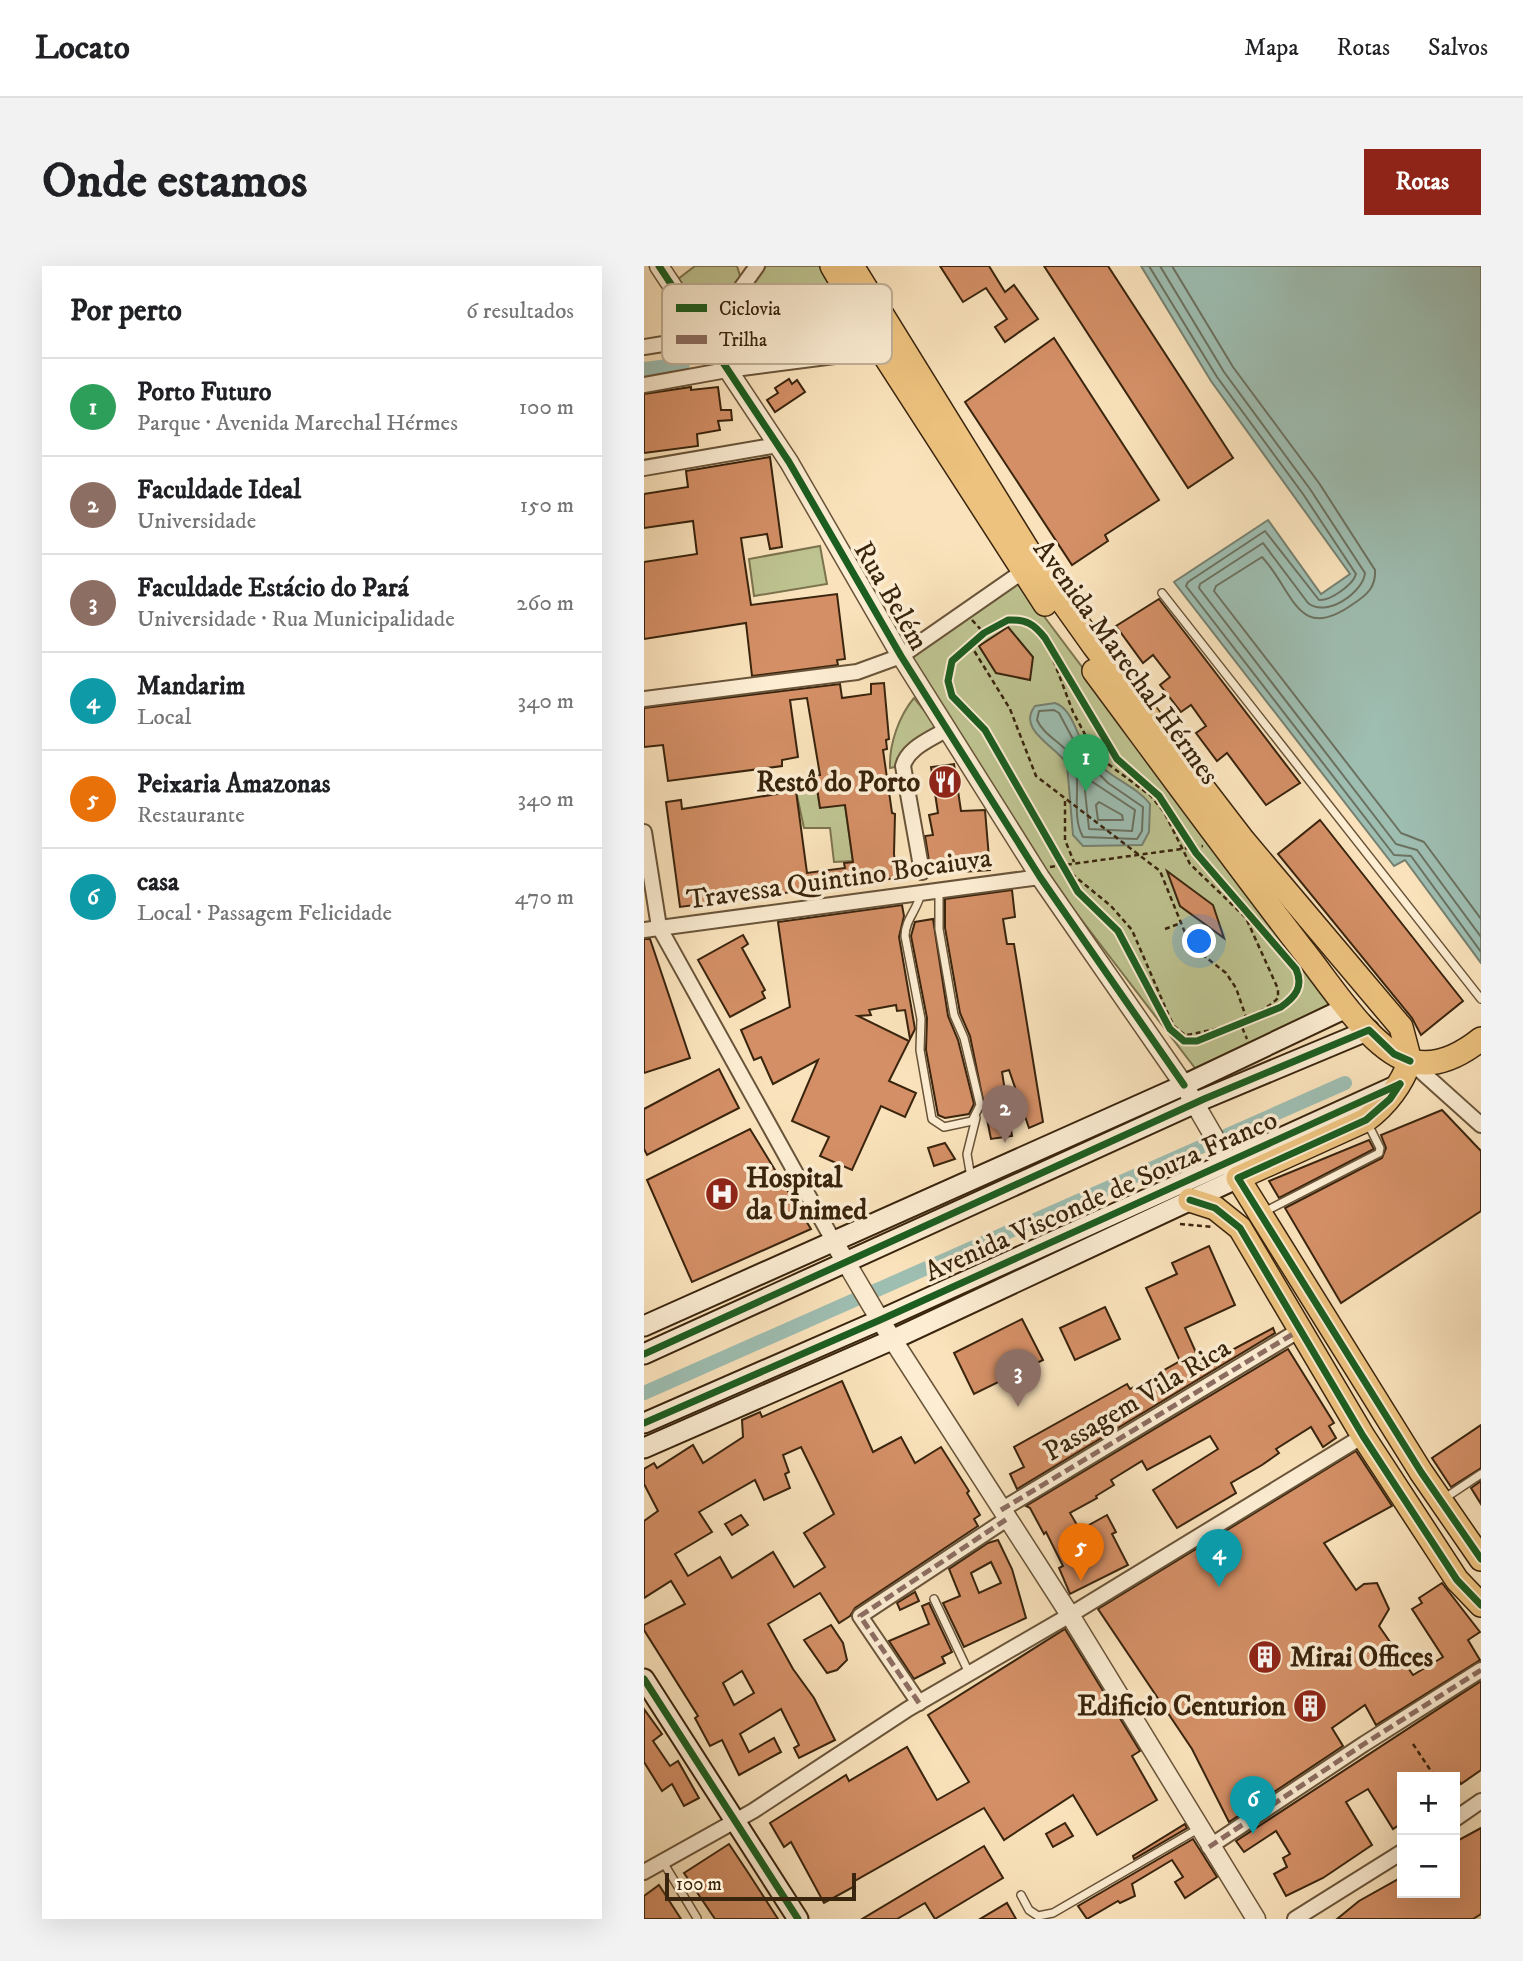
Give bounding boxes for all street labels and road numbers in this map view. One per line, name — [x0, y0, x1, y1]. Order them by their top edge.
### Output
street label: Avenida Marechal Hérmes — [1025, 533, 1227, 791]
street label: Rua Belém — [846, 535, 936, 657]
street label: Travessa Quintino Bocaiuva — [684, 840, 994, 918]
street label: Avenida Visconde de Souza Franco — [919, 1102, 1283, 1290]
street label: Passagem Vila Rica — [1037, 1330, 1237, 1470]

